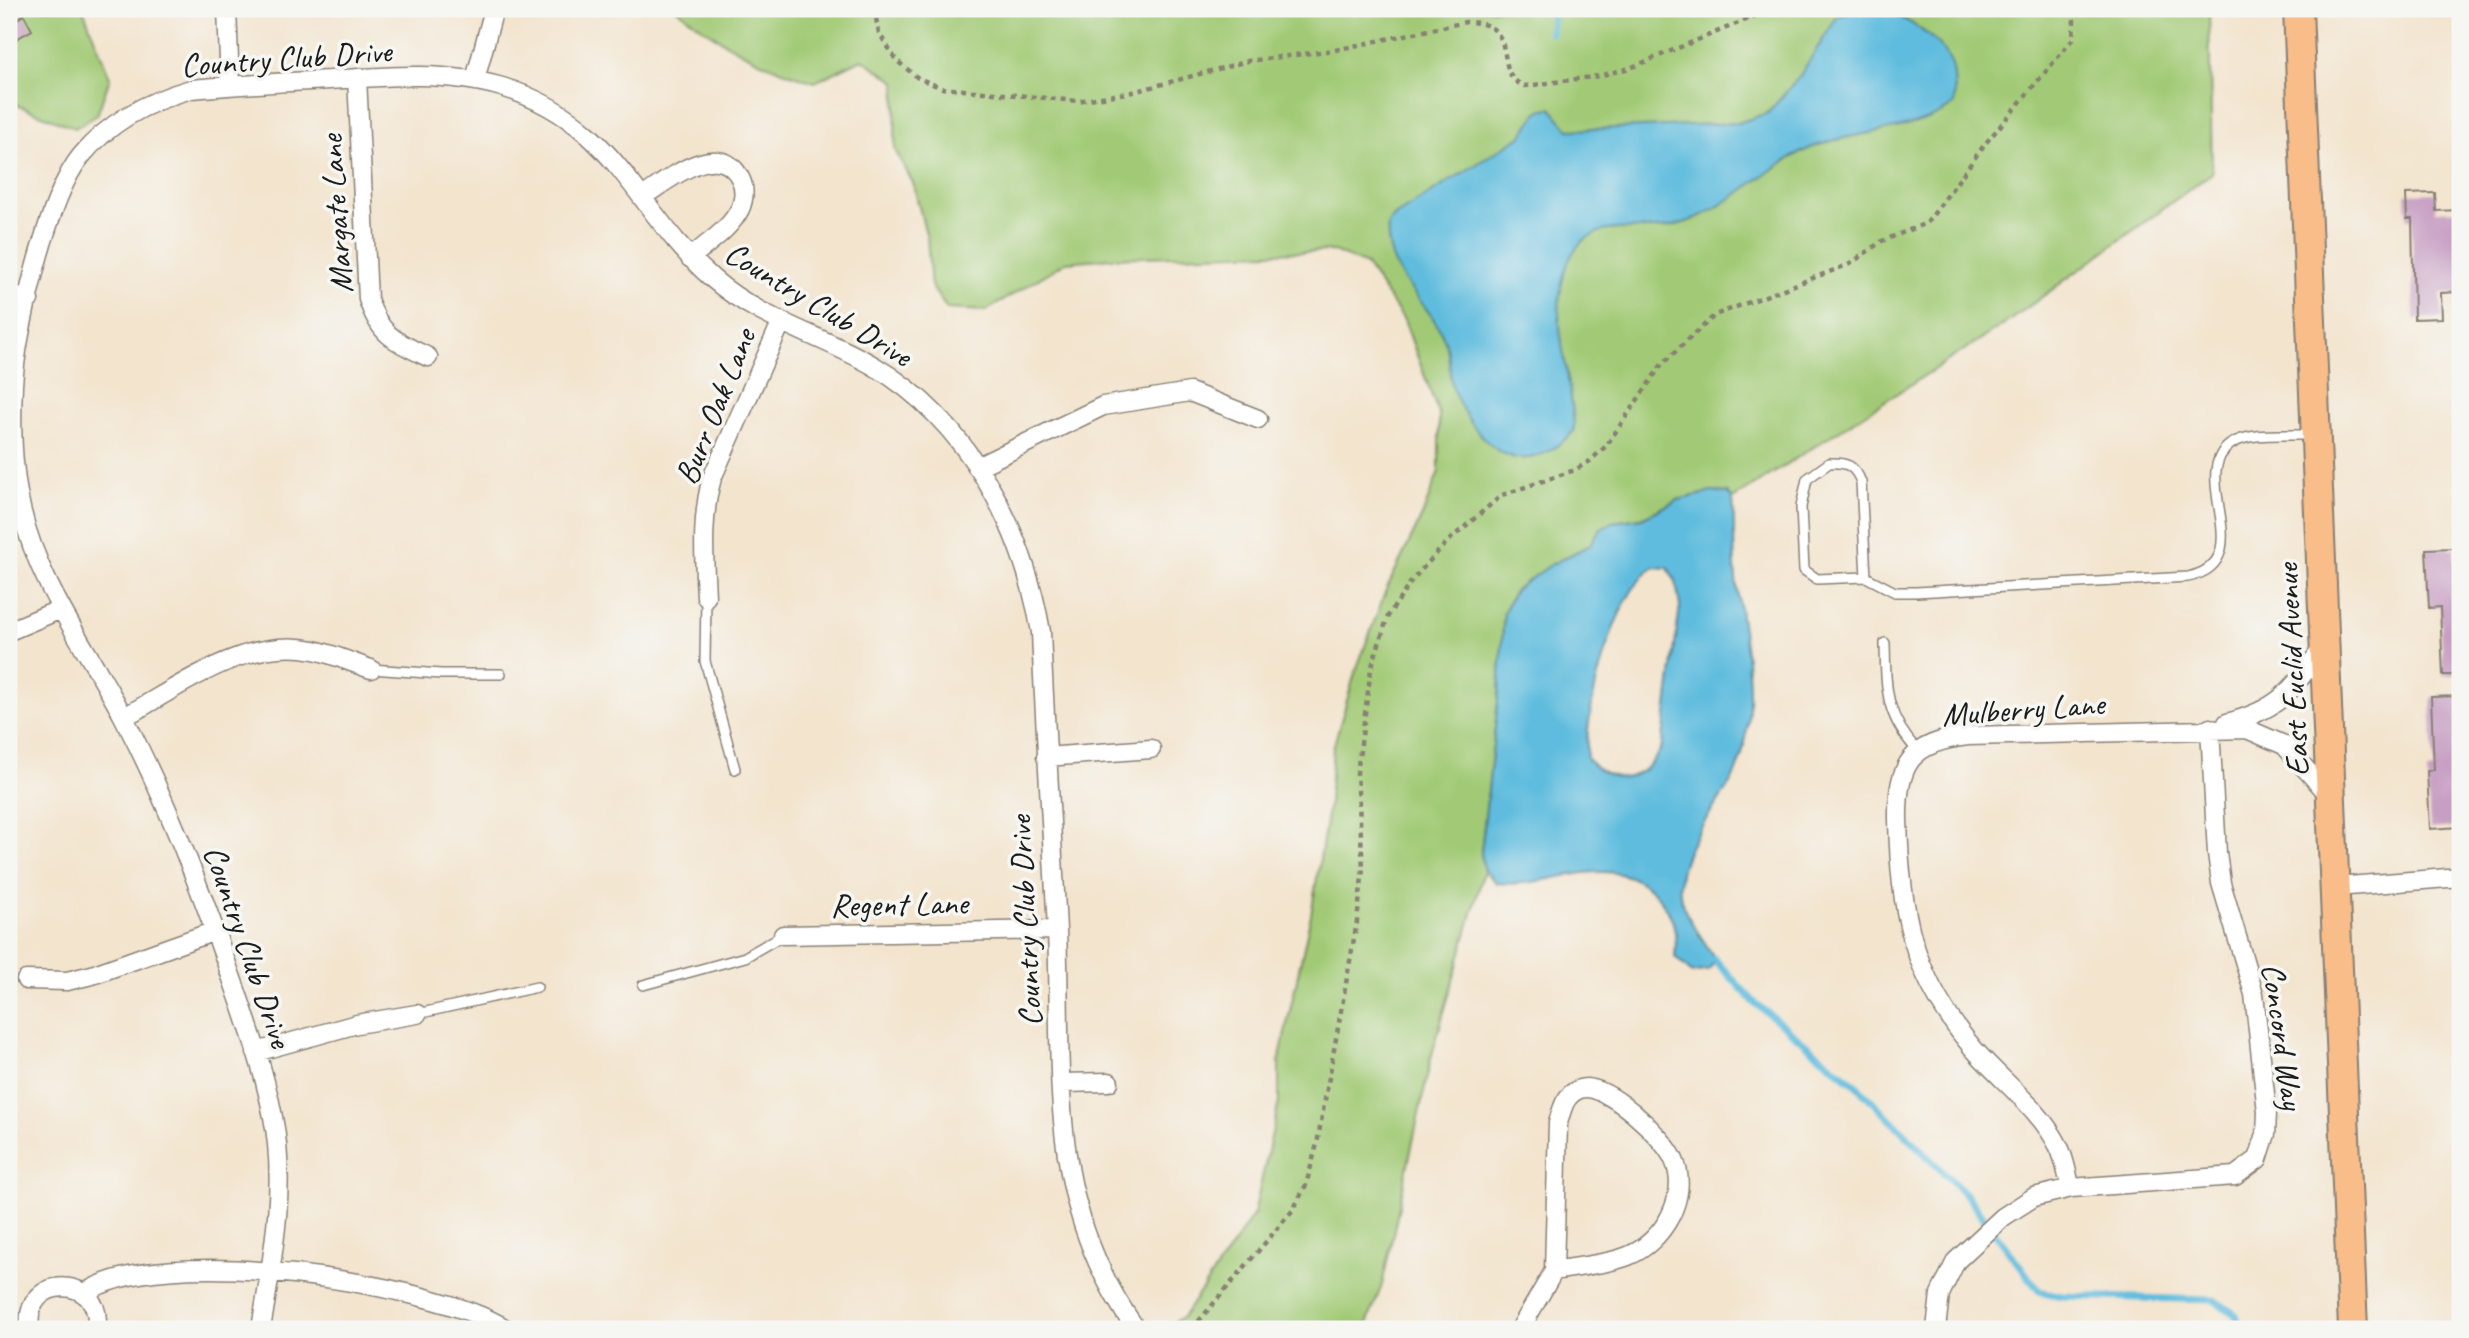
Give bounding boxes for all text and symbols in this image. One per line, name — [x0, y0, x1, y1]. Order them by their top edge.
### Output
street label: Country Club Drive — [179, 30, 395, 86]
street label: Margate Lane — [309, 131, 362, 295]
street label: Country Club Drive — [717, 232, 922, 377]
street label: Burr Oak Lane — [665, 320, 766, 490]
street label: East Euclid Avenue — [2265, 560, 2319, 777]
street label: Mulberry Lane — [1940, 682, 2108, 736]
street label: Country Club Drive — [998, 812, 1051, 1027]
street label: Country Club Drive — [194, 840, 303, 1055]
street label: Regent Lane — [830, 882, 970, 926]
street label: Concord Way — [2252, 961, 2314, 1114]

